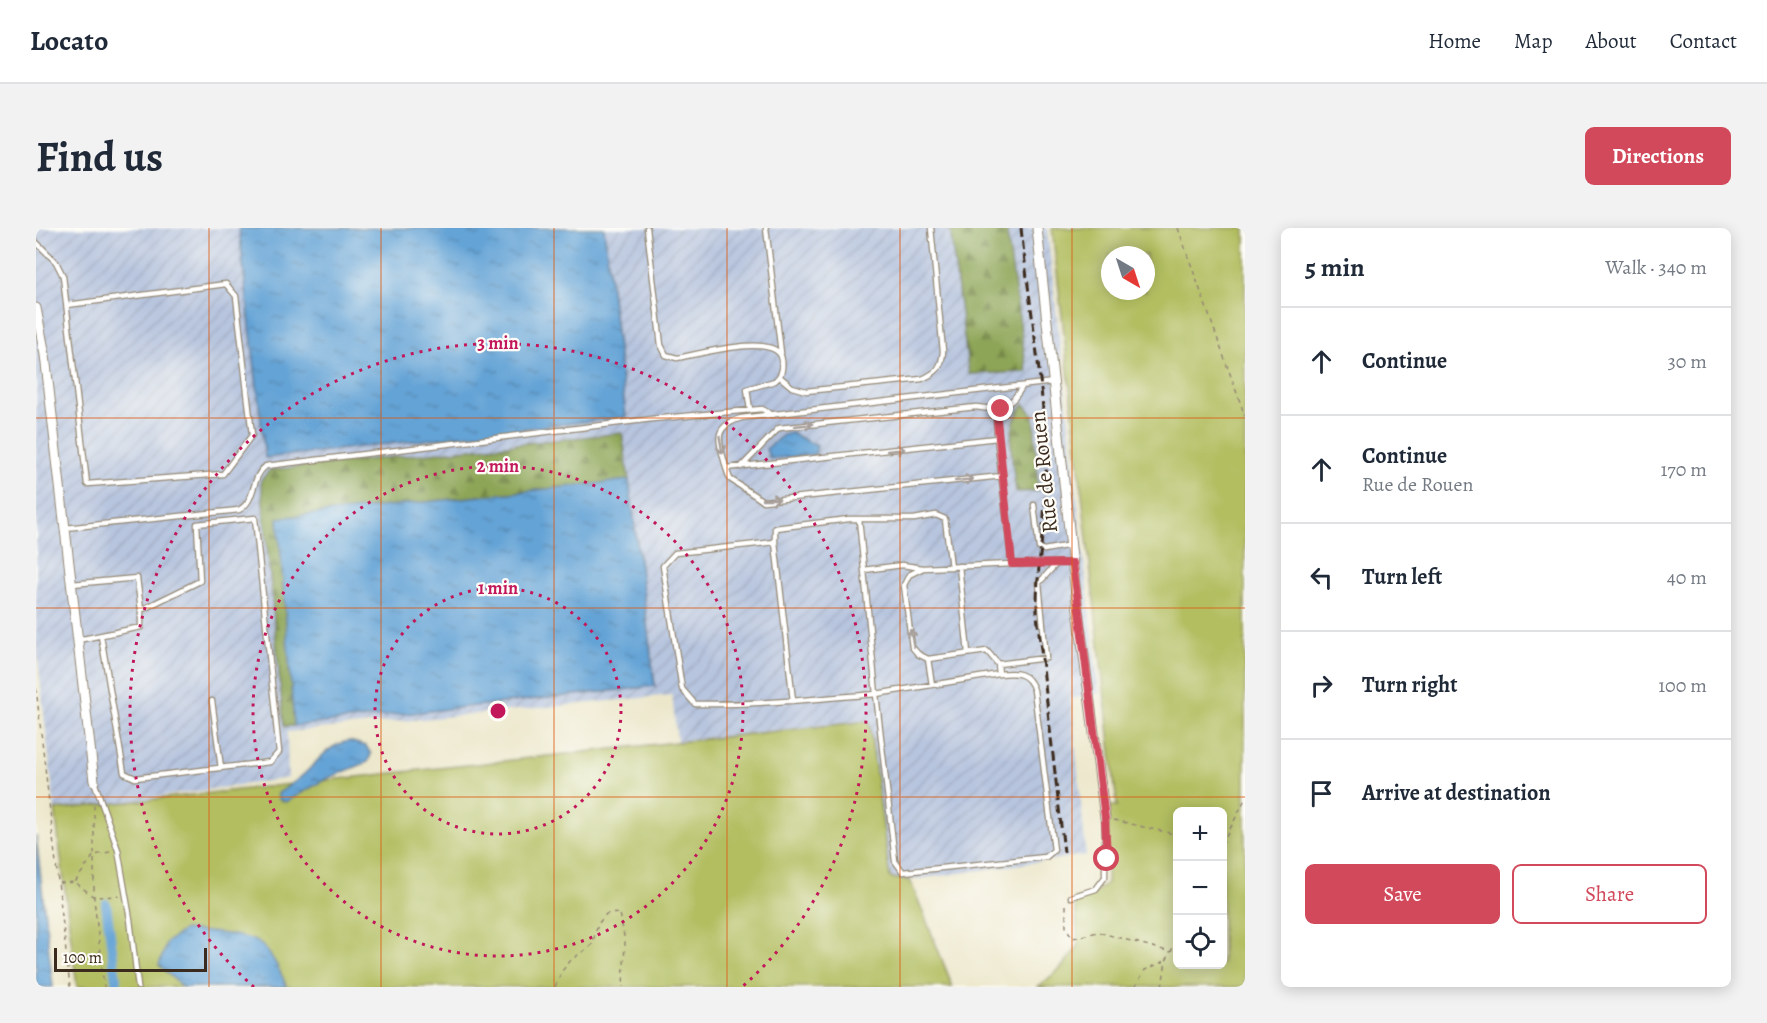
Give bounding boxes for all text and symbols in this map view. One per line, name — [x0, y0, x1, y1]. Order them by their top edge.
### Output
text: Locato — [30, 22, 108, 60]
text: Home — [1428, 27, 1481, 55]
text: Map — [1514, 27, 1552, 55]
text: About — [1585, 27, 1637, 55]
text: Contact — [1670, 27, 1737, 55]
button: Directions — [1585, 127, 1731, 185]
text: Find us — [36, 128, 163, 185]
north arrow — [1101, 246, 1155, 300]
text: 5 min — [1305, 250, 1365, 285]
text: Walk · 340 m — [1605, 254, 1707, 281]
text: 3 min — [477, 331, 519, 355]
icon: ahead — [1305, 345, 1338, 378]
text: Continue — [1362, 346, 1447, 376]
text: 30 m — [1667, 348, 1707, 375]
route end — [987, 395, 1013, 421]
street label: Rue de Rouen — [1023, 410, 1065, 534]
one-way arrow — [793, 419, 813, 430]
one-way arrow — [716, 434, 727, 454]
text: Continue — [1362, 441, 1447, 471]
one-way arrow — [885, 444, 905, 455]
icon: ahead — [1305, 453, 1338, 486]
text: 2 min — [477, 454, 519, 478]
text: 170 m — [1661, 456, 1707, 483]
text: Rue de Rouen — [1362, 471, 1473, 498]
one-way arrow — [954, 474, 974, 485]
one-way arrow — [760, 493, 780, 505]
icon: left — [1305, 561, 1338, 594]
text: Turn left — [1362, 562, 1442, 592]
text: 40 m — [1667, 564, 1707, 591]
text: 1 min — [478, 576, 518, 600]
one-way arrow — [906, 629, 917, 648]
icon: right — [1305, 669, 1338, 702]
text: Turn right — [1362, 670, 1458, 700]
text: 100 m — [1658, 672, 1707, 699]
centre of rings — [488, 701, 508, 721]
icon: arrive — [1305, 777, 1338, 810]
text: Arrive at destination — [1362, 778, 1551, 808]
map controls — [1173, 807, 1227, 969]
button: + — [1173, 807, 1227, 861]
route start — [1093, 845, 1119, 871]
button: − — [1173, 861, 1227, 915]
button: Save — [1305, 864, 1500, 924]
button: Share — [1512, 864, 1707, 924]
button: locate — [1173, 915, 1227, 969]
scale bar — [54, 945, 207, 972]
text: 100 m — [63, 947, 102, 969]

